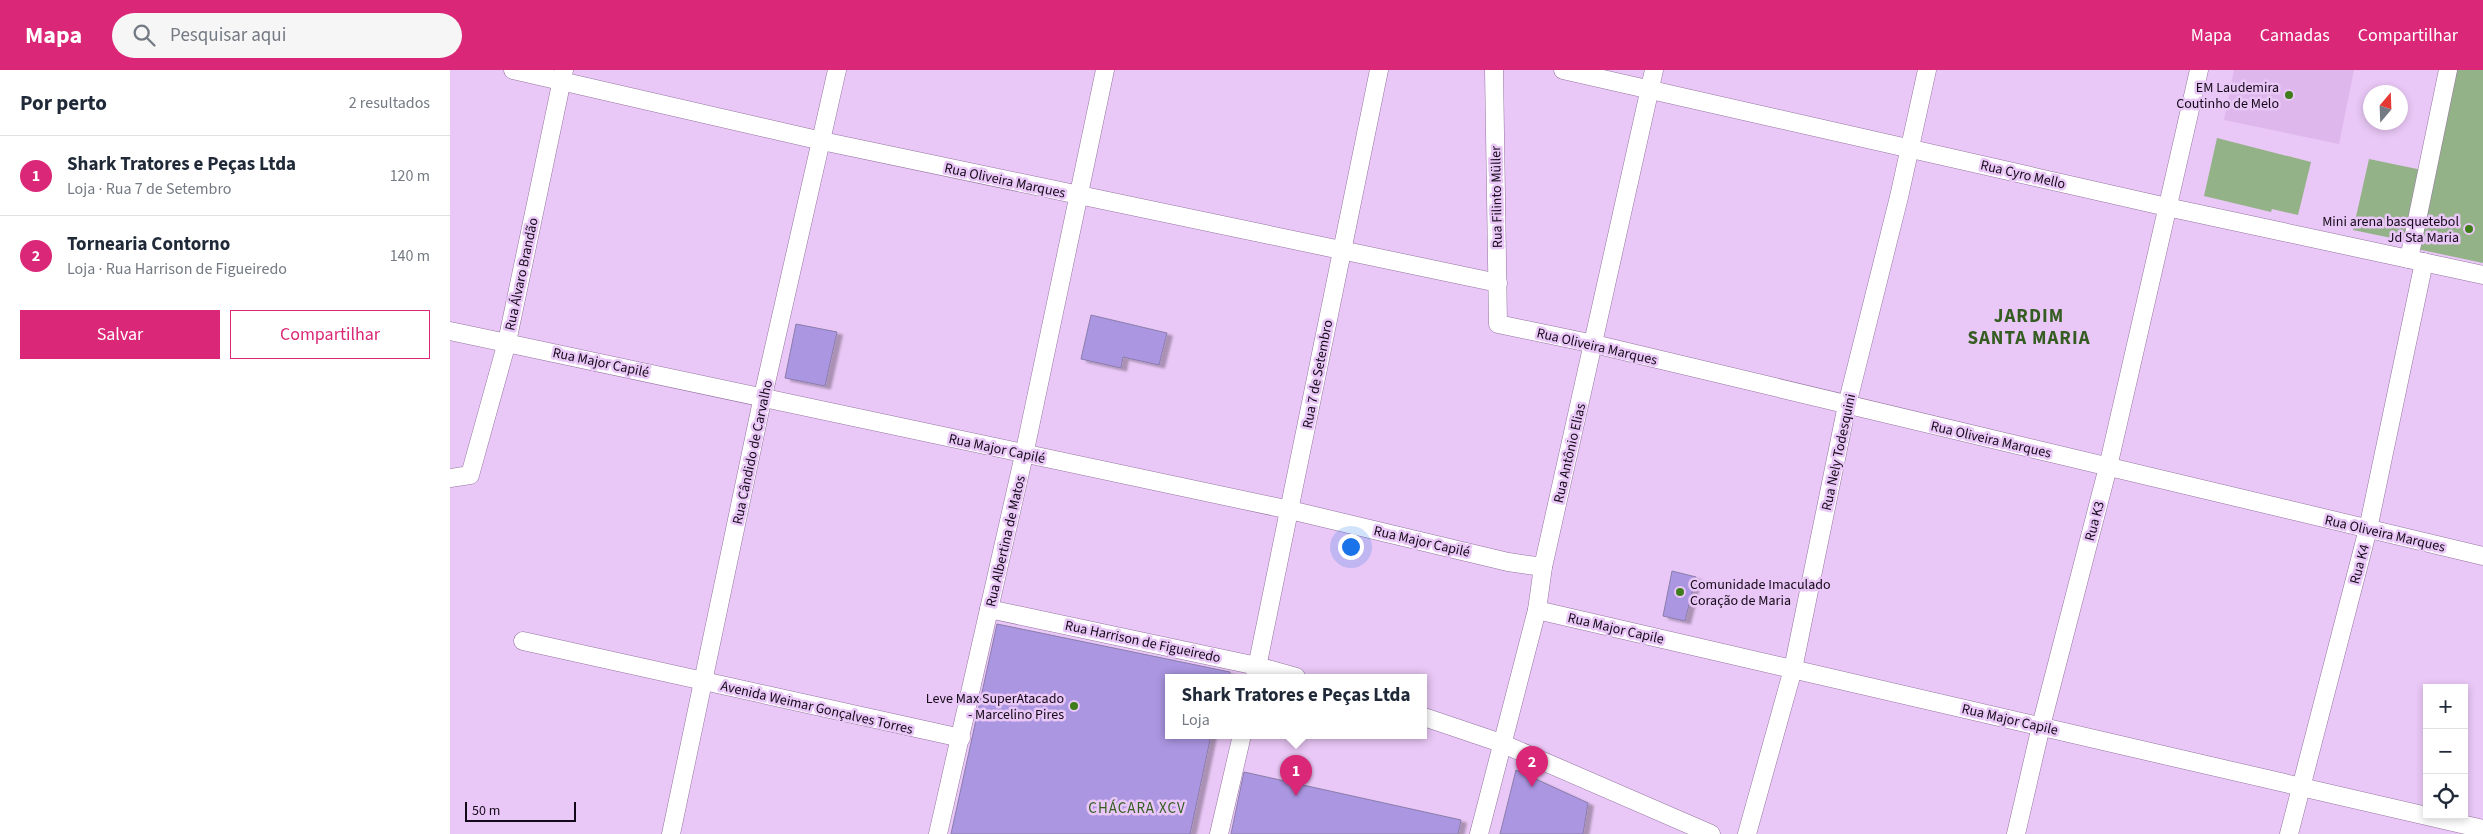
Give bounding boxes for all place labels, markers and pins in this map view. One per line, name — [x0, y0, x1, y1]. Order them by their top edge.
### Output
place label: EM Laudemira Coutinho de Melo — [2176, 78, 2279, 114]
marker: EM Laudemira Coutinho de Melo — [2283, 89, 2295, 101]
place label: Mini arena basquetebol Jd Sta Maria — [2322, 212, 2459, 248]
marker: Mini arena basquetebol Jd Sta Maria — [2463, 223, 2475, 235]
place label: Comunidade Imaculado Coração de Maria — [1690, 575, 1831, 611]
marker: Comunidade Imaculado Coração de Maria — [1674, 586, 1686, 598]
place label: Leve Max SuperAtacado - Marcelino Pires — [926, 689, 1064, 725]
marker: Leve Max SuperAtacado - Marcelino Pires — [1068, 700, 1080, 712]
pin: 2 — [1516, 746, 1548, 787]
pin: 1 — [1280, 755, 1312, 796]

